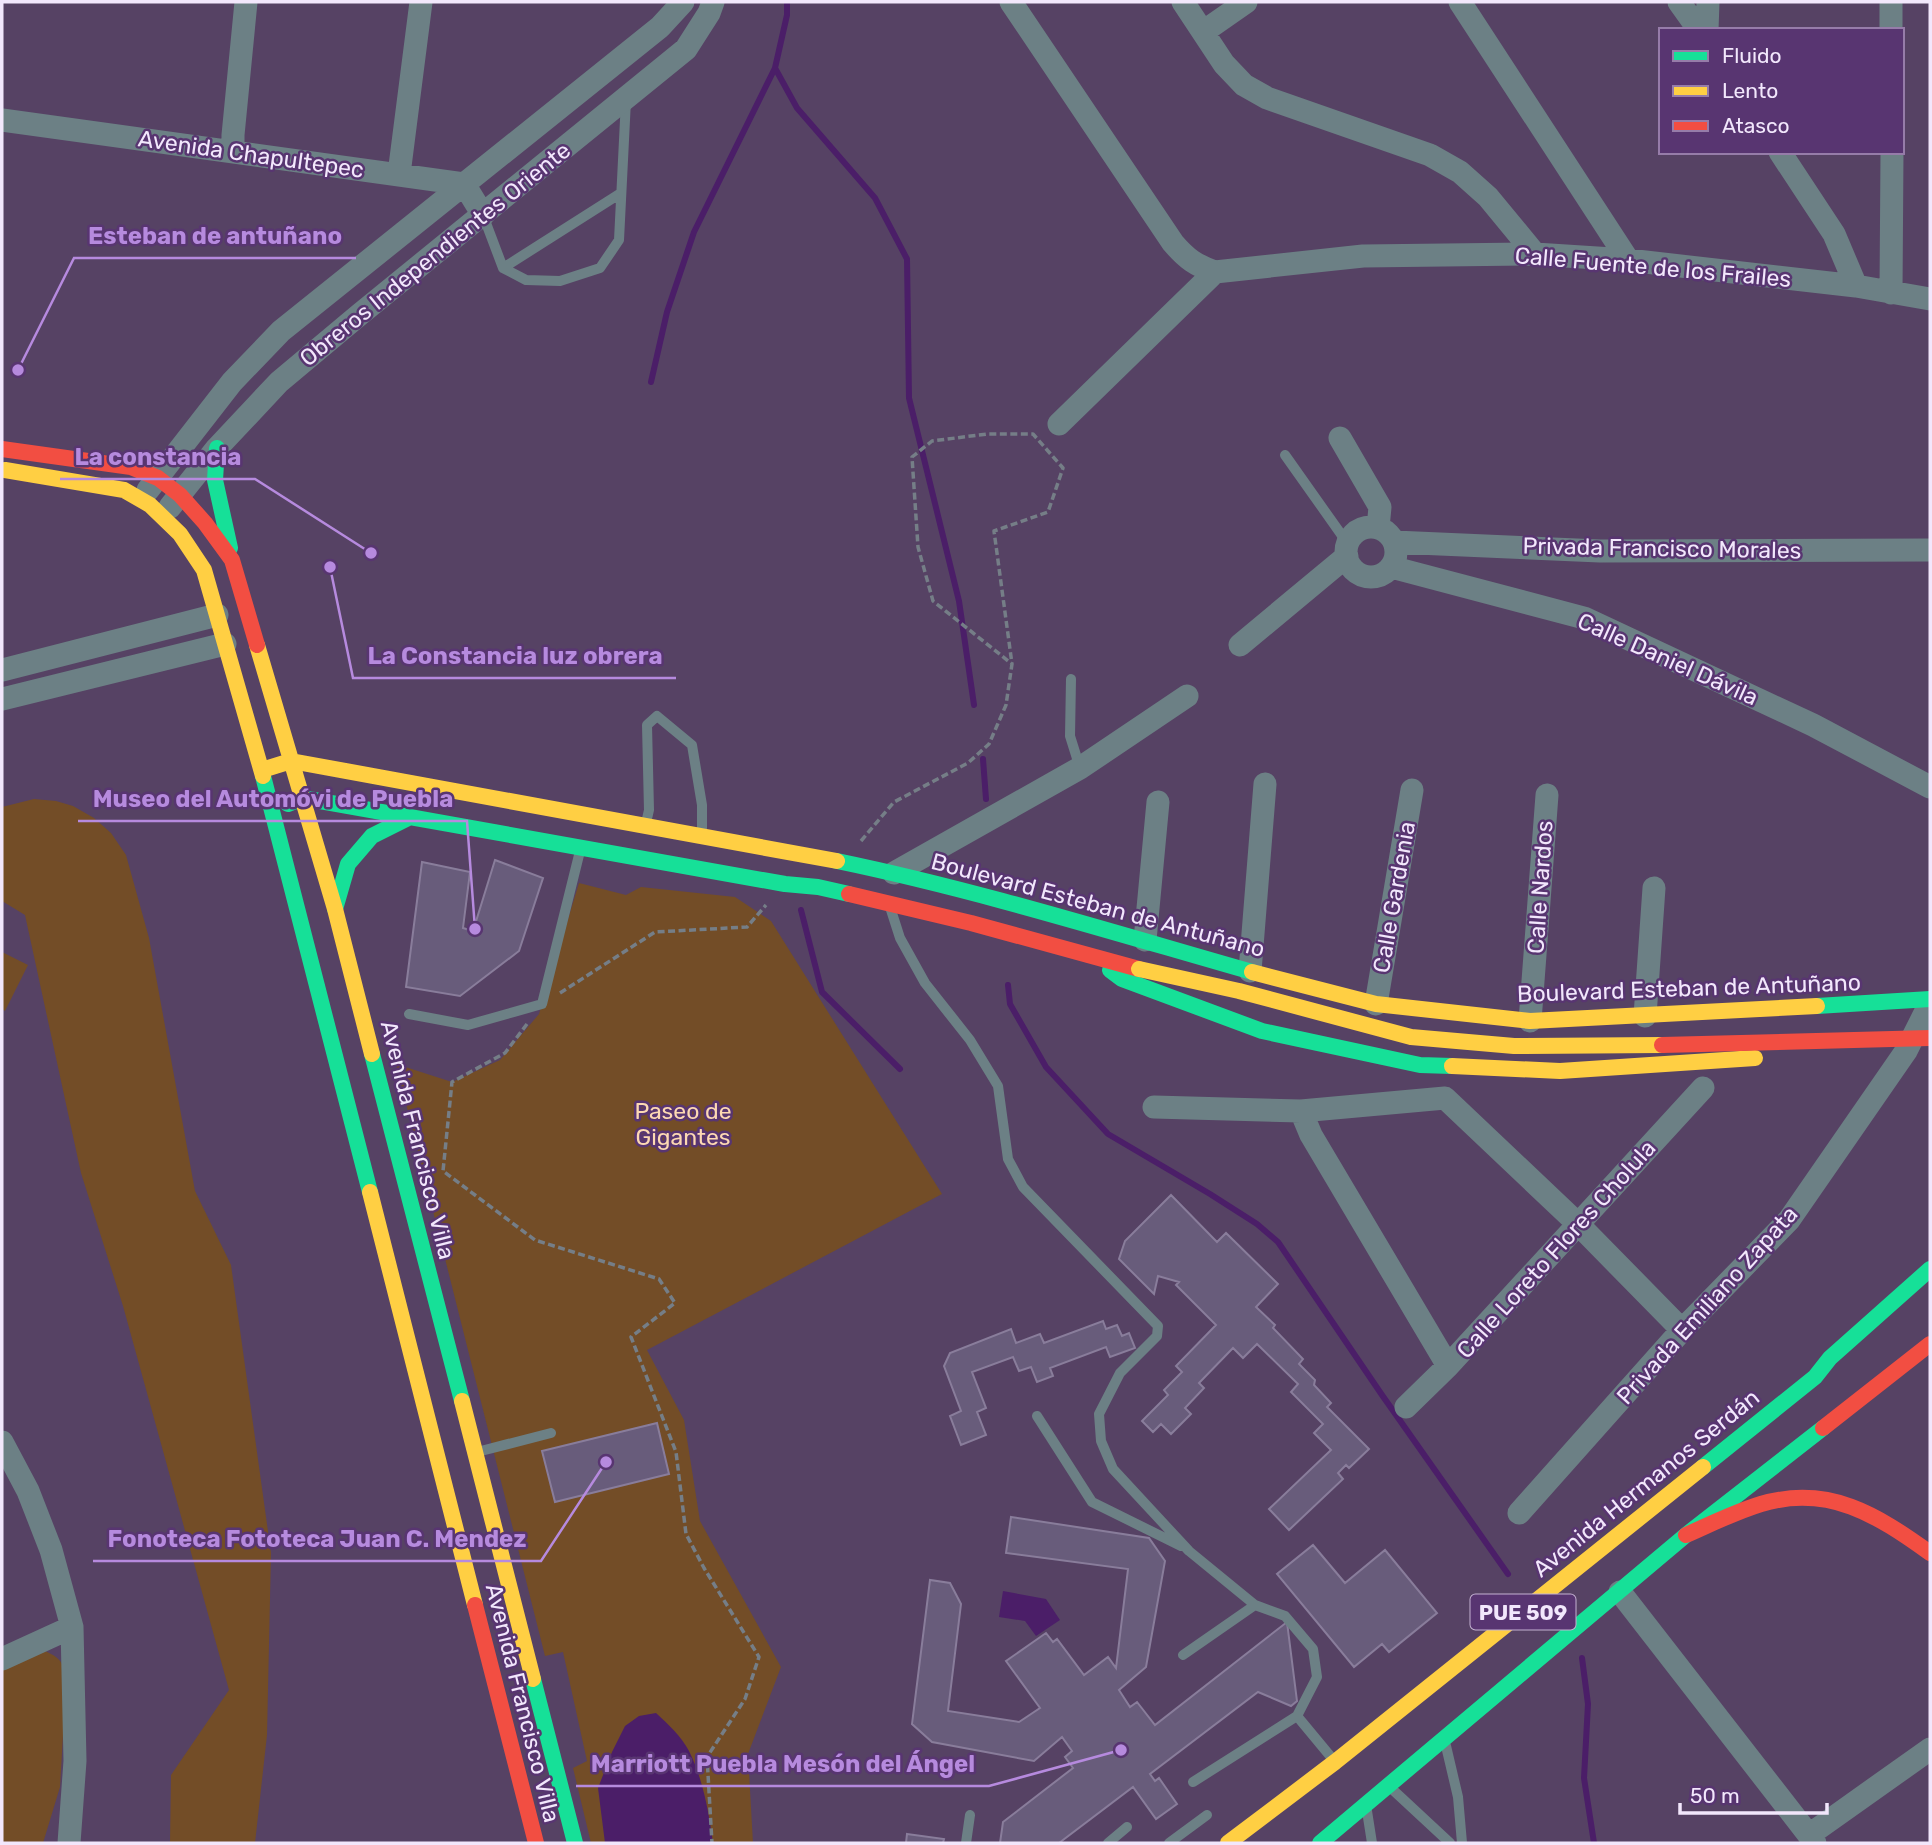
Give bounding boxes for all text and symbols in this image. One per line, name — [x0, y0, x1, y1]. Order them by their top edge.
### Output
legend — [1659, 28, 1904, 154]
text: Fluido — [1722, 43, 1782, 68]
text: Lento — [1722, 78, 1778, 103]
text: Atasco — [1722, 113, 1790, 138]
street label: Avenida Chapultepec — [136, 124, 366, 184]
street label: Obreros Independientes Oriente — [294, 136, 576, 372]
callout: Esteban de antuñano — [74, 213, 356, 258]
text: Esteban de antuñano — [88, 222, 342, 250]
street label: Calle Fuente de los Frailes — [1514, 241, 1792, 293]
callout: La constancia — [60, 434, 255, 479]
text: La constancia — [74, 443, 242, 471]
street label: Privada Francisco Morales — [1522, 532, 1802, 564]
street label: Calle Daniel Dávila — [1573, 607, 1763, 711]
callout: La Constancia luz obrera — [353, 633, 676, 678]
text: La Constancia luz obrera — [367, 642, 663, 670]
callout: Museo del Automóvi de Puebla — [78, 776, 467, 821]
text: Museo del Automóvi de Puebla — [93, 785, 453, 813]
street label: Calle Gardenia — [1367, 819, 1421, 975]
street label: Calle Nardos — [1521, 819, 1559, 955]
street label: Boulevard Esteban de Antuñano — [928, 847, 1268, 963]
street label: Boulevard Esteban de Antuñano — [1517, 968, 1861, 1008]
street label: Avenida Francisco Villa — [375, 1018, 461, 1262]
park label: Paseo de Gigantes — [634, 1097, 732, 1151]
street label: Calle Loreto Flores Cholula — [1451, 1134, 1661, 1364]
street label: Privada Emiliano Zapata — [1611, 1200, 1803, 1410]
street label: Avenida Hermanos Serdán — [1527, 1383, 1765, 1583]
callout: Fonoteca Fototeca Juan C. Mendez — [93, 1516, 541, 1561]
text: Fonoteca Fototeca Juan C. Mendez — [107, 1525, 527, 1553]
street label: Avenida Francisco Villa — [480, 1581, 566, 1825]
road number: PUE 509 — [1470, 1594, 1576, 1630]
callout: Marriott Puebla Mesón del Ángel — [576, 1741, 989, 1786]
text: Marriott Puebla Mesón del Ángel — [591, 1750, 975, 1778]
scale bar — [1680, 1772, 1827, 1816]
text: 50 m — [1690, 1783, 1740, 1808]

